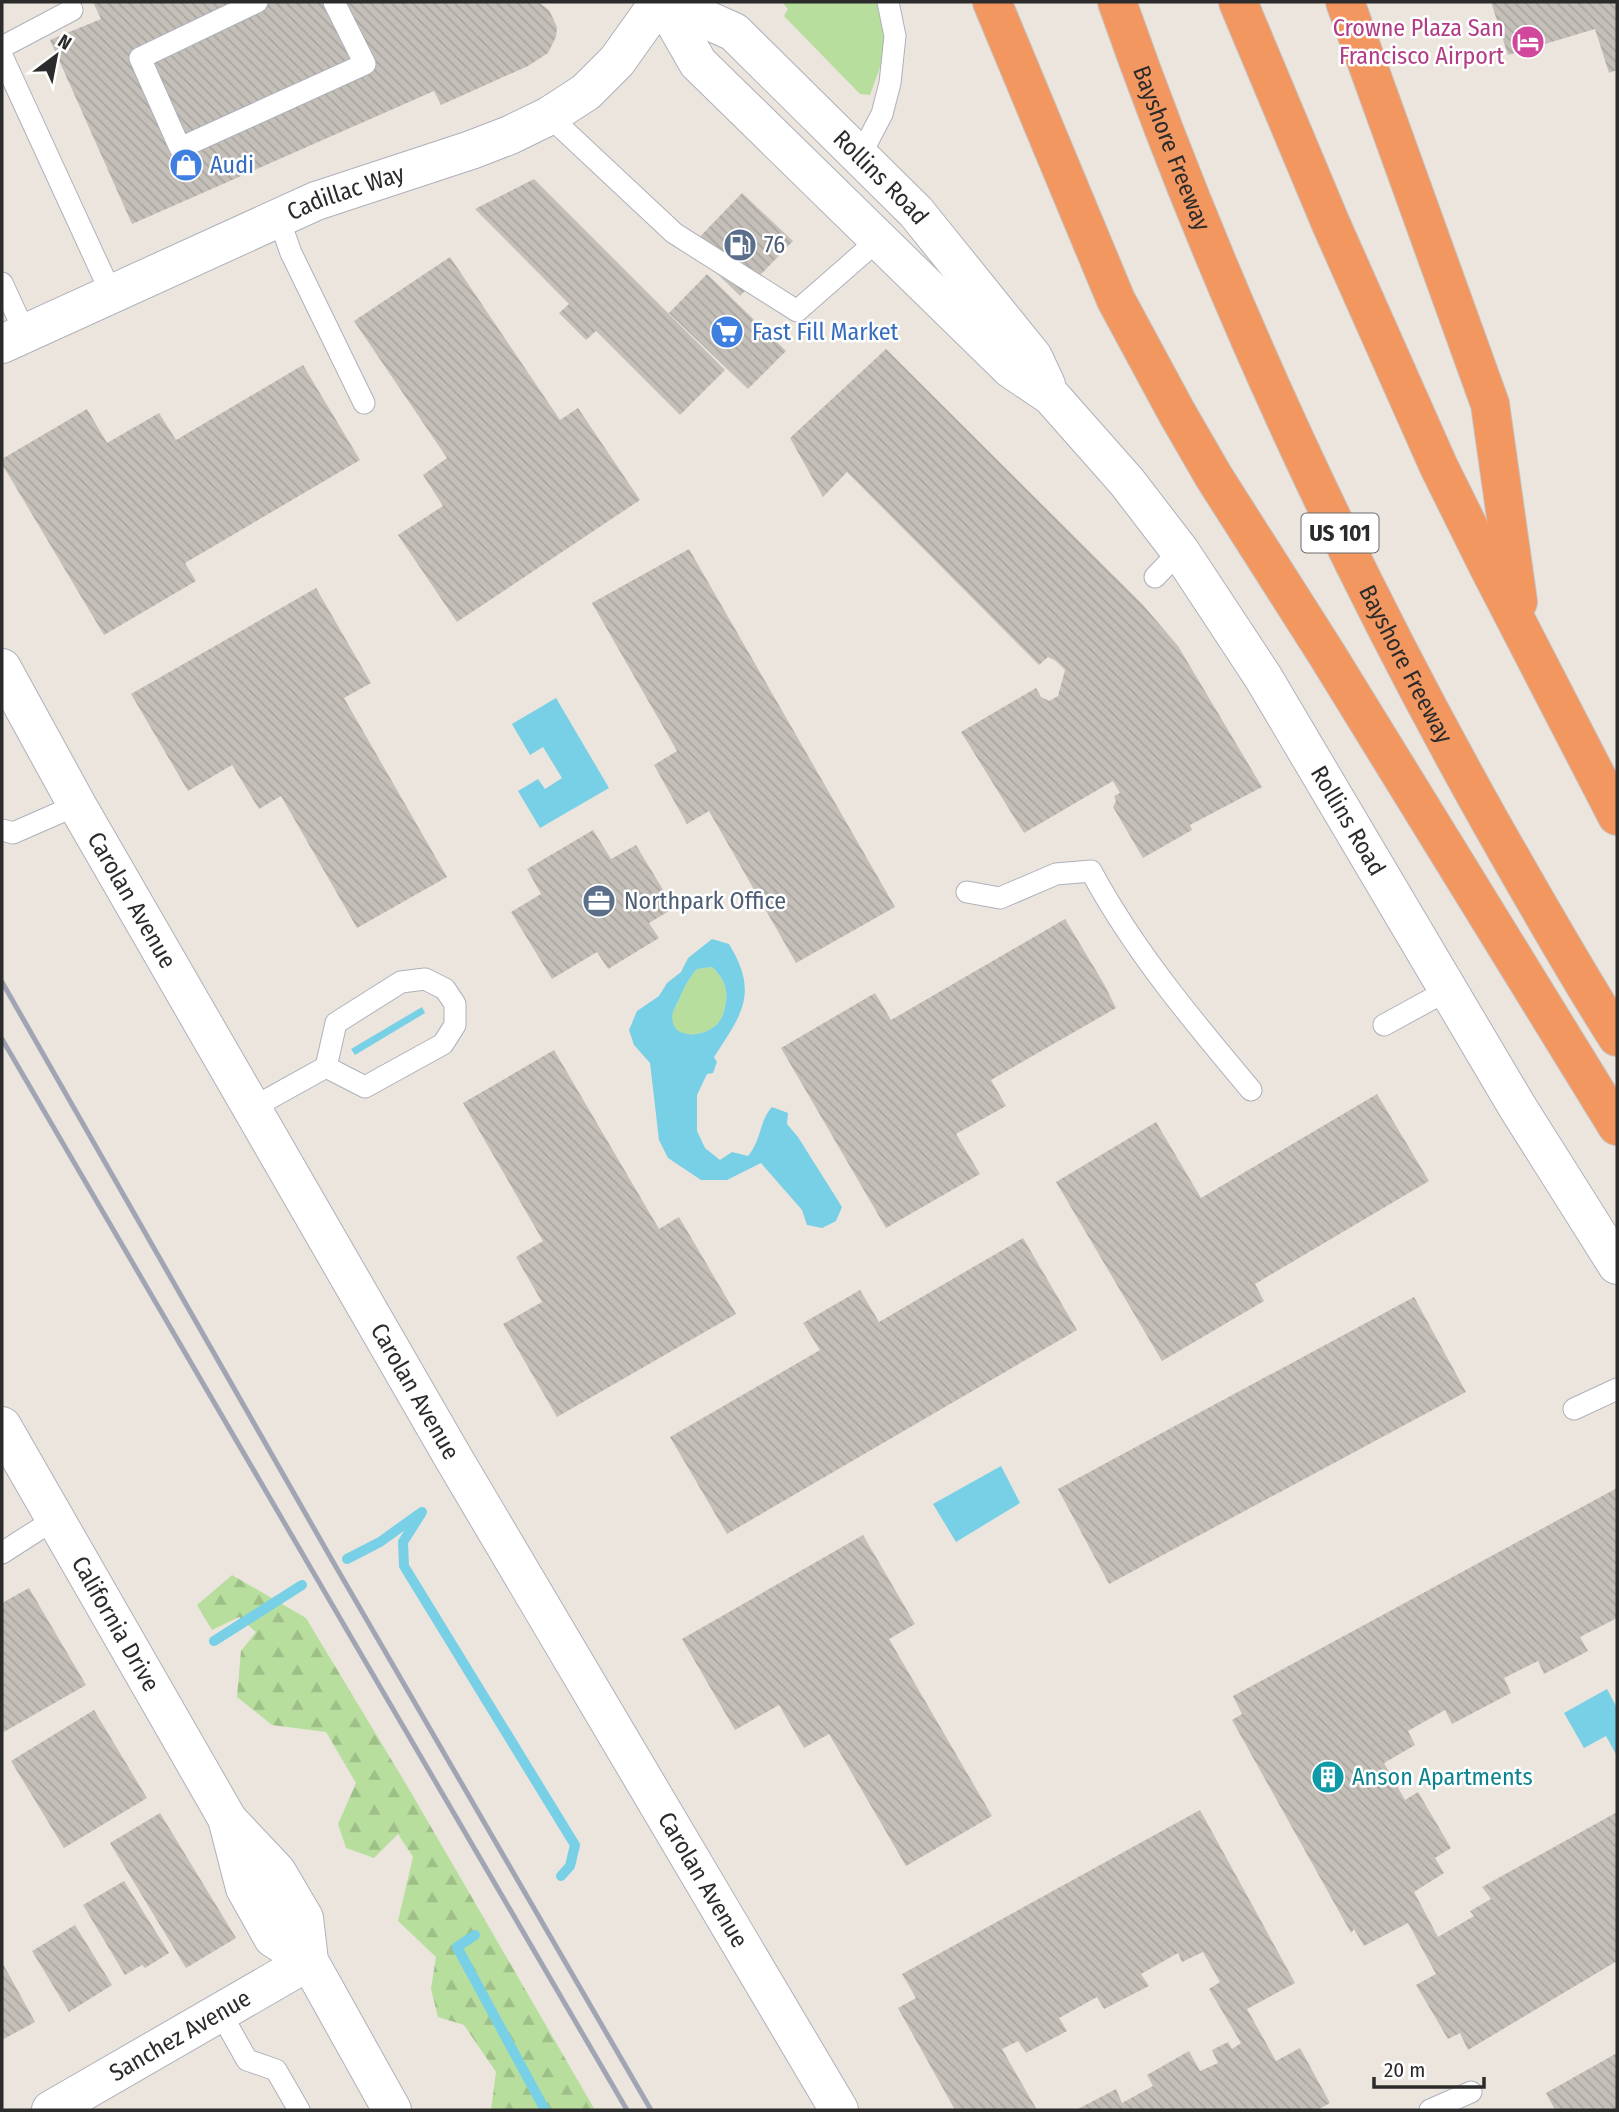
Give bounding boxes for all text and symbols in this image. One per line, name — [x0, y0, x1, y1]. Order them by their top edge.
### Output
place label: Crowne Plaza San Francisco Airport — [1333, 14, 1504, 70]
north arrow — [21, 21, 91, 91]
hotel icon: Crowne Plaza San Francisco Airport — [1509, 23, 1547, 61]
text: N — [54, 29, 76, 55]
street label: Bayshore Freeway — [1127, 62, 1217, 235]
street label: Rollins Road — [828, 124, 934, 230]
shop icon: Audi — [167, 146, 205, 184]
place label: Audi — [210, 151, 254, 179]
street label: Cadillac Way — [283, 159, 408, 226]
fuel station icon: 76 — [721, 226, 759, 264]
place label: 76 — [764, 231, 785, 259]
supermarket icon: Fast Fill Market — [708, 313, 746, 351]
place label: Fast Fill Market — [752, 318, 899, 346]
road number: US 101 — [1302, 513, 1378, 552]
street label: Bayshore Freeway — [1353, 580, 1459, 748]
street label: Rollins Road — [1305, 761, 1391, 881]
street label: Carolan Avenue — [82, 827, 182, 973]
office icon: Northpark Office — [580, 882, 618, 920]
place label: Northpark Office — [624, 887, 786, 915]
street label: Carolan Avenue — [365, 1318, 465, 1464]
street label: California Drive — [66, 1551, 165, 1696]
building icon: Anson Apartments — [1309, 1758, 1347, 1796]
place label: Anson Apartments — [1352, 1763, 1533, 1791]
street label: Carolan Avenue — [652, 1807, 754, 1953]
street label: Sanchez Avenue — [105, 1984, 256, 2087]
scale bar — [1374, 2046, 1484, 2090]
text: 20 m — [1384, 2057, 1425, 2083]

